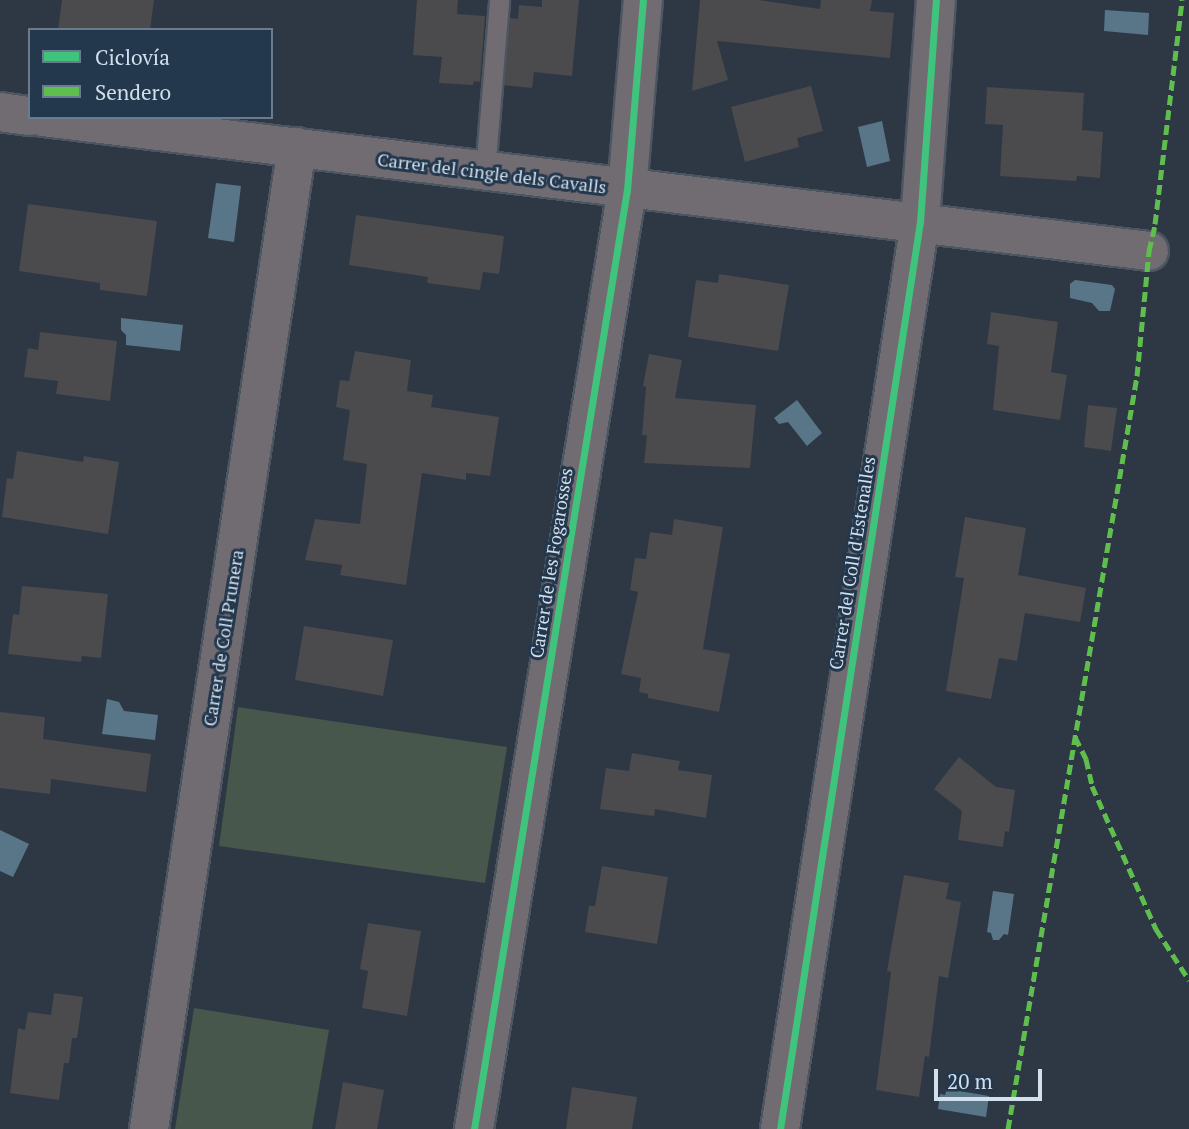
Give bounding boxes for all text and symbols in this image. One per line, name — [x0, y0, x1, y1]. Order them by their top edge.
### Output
legend — [28, 28, 273, 119]
text: Ciclovía — [95, 43, 170, 71]
text: Sendero — [95, 78, 171, 106]
street label: Carrer del cingle dels Cavalls — [376, 148, 608, 198]
street label: Carrer del Coll d'Estenalles — [824, 455, 880, 671]
street label: Carrer de les Fogarosses — [525, 466, 577, 660]
street label: Carrer de Coll Prunera — [198, 548, 248, 728]
scale bar — [937, 1056, 1046, 1100]
text: 20 m — [947, 1067, 993, 1095]

